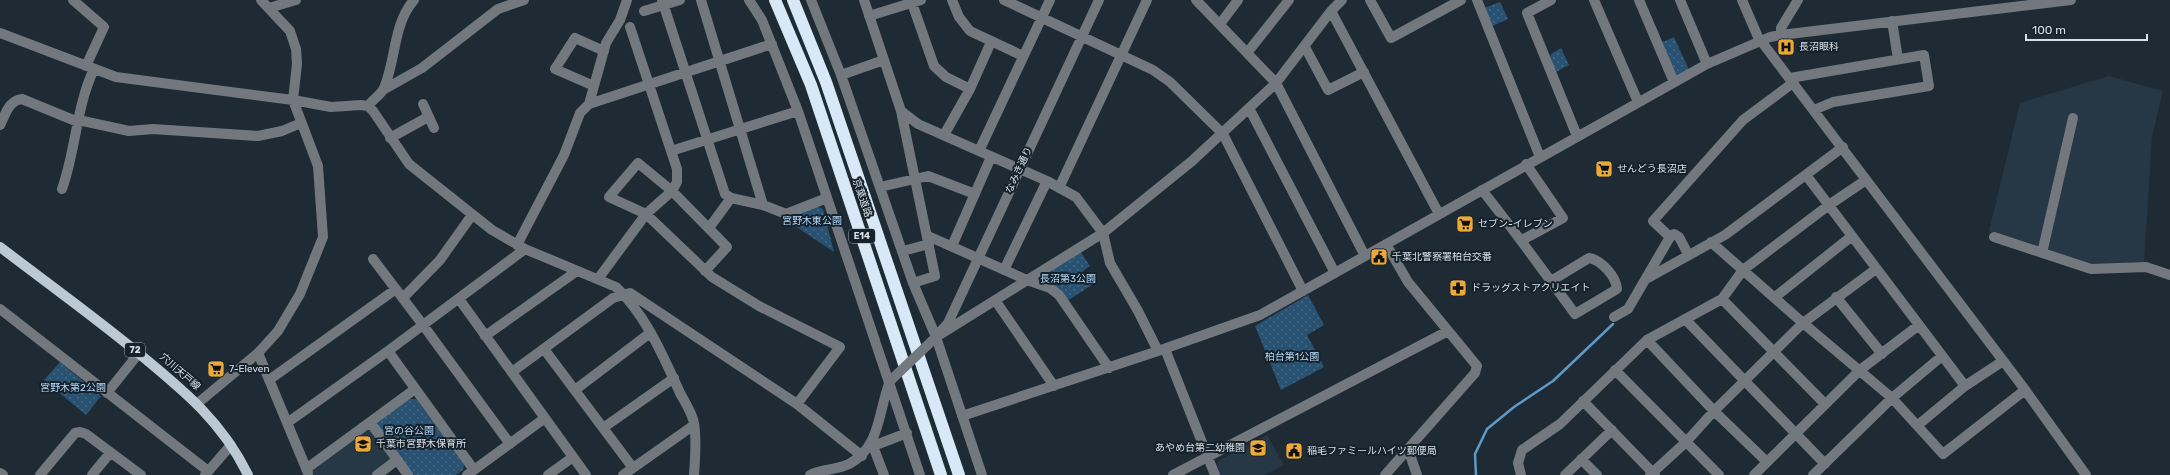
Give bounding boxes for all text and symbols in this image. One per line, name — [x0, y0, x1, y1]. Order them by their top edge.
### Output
scale bar — [2026, 16, 2147, 42]
text: 100 m — [2032, 23, 2066, 37]
hospital icon: 長沼眼科 — [1776, 37, 1796, 57]
place label: 長沼眼科 — [1799, 41, 1839, 53]
street label: なみき通り — [1003, 145, 1035, 195]
supermarket icon: せんどう長沼店 — [1594, 159, 1614, 179]
place label: せんどう長沼店 — [1617, 163, 1687, 175]
street label: 京葉道路 — [850, 177, 874, 219]
supermarket icon: セブン-イレブン — [1455, 214, 1475, 234]
park label: 宮野木東公園 — [782, 215, 842, 227]
place label: セブン-イレブン — [1478, 218, 1553, 230]
road number: E14 — [849, 229, 875, 243]
public building icon: 千葉北警察署柏台交番 — [1369, 247, 1389, 267]
place label: 千葉北警察署柏台交番 — [1392, 251, 1492, 263]
park label: 長沼第3公園 — [1040, 273, 1096, 285]
pharmacy icon: ドラッグストアクリエイト — [1448, 278, 1468, 298]
place label: ドラッグストアクリエイト — [1471, 282, 1591, 294]
road number: 72 — [125, 343, 145, 357]
street label: 穴川天戸線 — [157, 351, 203, 393]
park label: 柏台第1公園 — [1265, 351, 1319, 363]
supermarket icon: 7-Eleven — [206, 359, 226, 379]
place label: 7-Eleven — [229, 363, 269, 375]
park label: 宮野木第2公園 — [40, 382, 106, 394]
park label: 宮の谷公園 — [384, 425, 434, 437]
school or university icon: 千葉市宮野木保育所 — [353, 434, 373, 454]
place label: 千葉市宮野木保育所 — [376, 438, 466, 450]
school or university icon: あやめ台第二幼稚園 — [1248, 438, 1268, 458]
public building icon: 稲毛ファミールハイツ郵便局 — [1284, 441, 1304, 461]
place label: あやめ台第二幼稚園 — [1155, 442, 1245, 454]
place label: 稲毛ファミールハイツ郵便局 — [1307, 445, 1437, 457]

